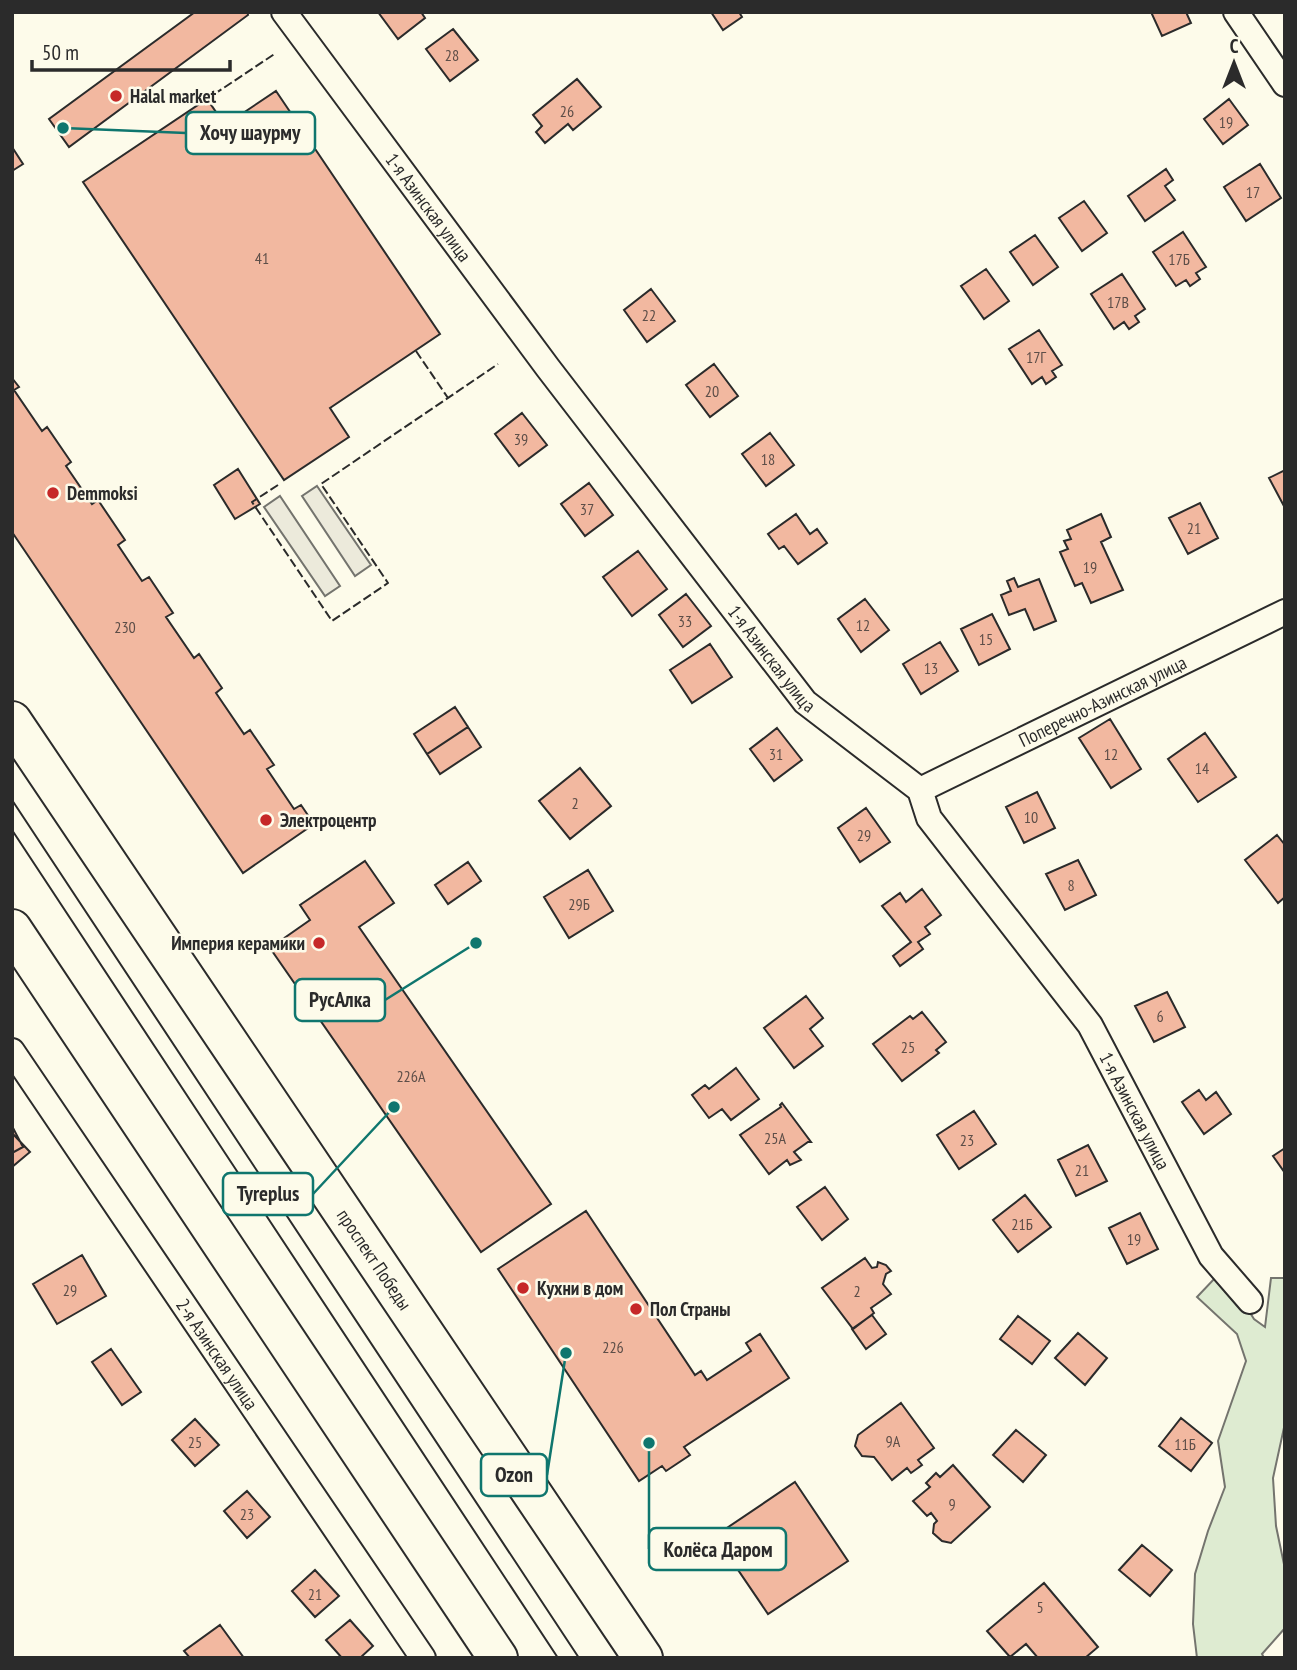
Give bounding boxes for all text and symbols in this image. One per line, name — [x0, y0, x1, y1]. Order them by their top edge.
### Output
scale bar — [32, 28, 229, 72]
north arrow — [1199, 28, 1269, 98]
text: С — [1230, 34, 1239, 58]
text: 50 m — [42, 39, 79, 66]
house number: 28 — [445, 45, 459, 65]
place label: Halal market — [130, 84, 217, 108]
marker: Halal market — [108, 88, 124, 104]
house number: 26 — [560, 101, 574, 121]
callout: Хочу шаурму — [186, 112, 315, 154]
house number: 19 — [1219, 112, 1233, 132]
text: Хочу шаурму — [200, 119, 301, 146]
street label: 1-я Азинская улица — [381, 148, 477, 266]
house number: 17 — [1246, 182, 1260, 202]
house number: 41 — [255, 248, 269, 268]
house number: 17Б — [1168, 249, 1190, 269]
house number: 17В — [1107, 292, 1129, 312]
house number: 22 — [642, 305, 656, 325]
house number: 17Г — [1026, 347, 1046, 367]
house number: 20 — [705, 381, 719, 401]
house number: 39 — [514, 429, 528, 449]
house number: 18 — [761, 449, 775, 469]
place label: Demmoksi — [67, 481, 138, 505]
marker: Demmoksi — [45, 485, 61, 501]
house number: 37 — [580, 499, 594, 519]
house number: 21 — [1187, 518, 1201, 538]
house number: 19 — [1083, 557, 1097, 577]
street label: 1-я Азинская улица — [723, 600, 820, 718]
house number: 33 — [678, 611, 692, 631]
house number: 12 — [856, 615, 870, 635]
house number: 230 — [114, 617, 136, 637]
house number: 15 — [979, 629, 993, 649]
street label: Поперечно-Азинская улица — [1015, 650, 1190, 752]
house number: 13 — [924, 658, 938, 678]
house number: 31 — [769, 744, 783, 764]
house number: 12 — [1104, 744, 1118, 764]
house number: 14 — [1195, 758, 1209, 778]
house number: 2 — [571, 793, 579, 813]
house number: 10 — [1024, 807, 1038, 827]
place label: Электроцентр — [280, 808, 377, 832]
marker: Электроцентр — [258, 812, 274, 828]
house number: 29 — [857, 825, 871, 845]
house number: 8 — [1067, 875, 1075, 895]
house number: 29Б — [568, 894, 590, 914]
place label: Империя керамики — [171, 931, 305, 955]
marker: Империя керамики — [311, 935, 327, 951]
callout: РусАлка — [295, 979, 385, 1021]
text: РусАлка — [309, 986, 371, 1013]
house number: 6 — [1156, 1006, 1164, 1026]
house number: 25 — [901, 1037, 915, 1057]
street label: 1-я Азинская улица — [1094, 1048, 1176, 1174]
house number: 226А — [396, 1066, 426, 1086]
house number: 25А — [764, 1128, 786, 1148]
house number: 23 — [960, 1130, 974, 1150]
house number: 21 — [1075, 1160, 1089, 1180]
callout: Tyreplus — [223, 1173, 313, 1215]
text: Tyreplus — [237, 1180, 299, 1207]
street label: проспект Победы — [332, 1204, 417, 1315]
house number: 21Б — [1011, 1214, 1033, 1234]
house number: 19 — [1127, 1229, 1141, 1249]
place label: Кухни в дом — [537, 1276, 623, 1300]
house number: 29 — [63, 1280, 77, 1300]
marker: Кухни в дом — [515, 1280, 531, 1296]
house number: 2 — [853, 1281, 861, 1301]
street label: 2-я Азинская улица — [171, 1294, 263, 1414]
place label: Пол Страны — [650, 1297, 730, 1321]
marker: Пол Страны — [628, 1301, 644, 1317]
house number: 226 — [602, 1337, 624, 1357]
house number: 9А — [886, 1431, 901, 1451]
house number: 25 — [188, 1432, 202, 1452]
house number: 11Б — [1174, 1434, 1196, 1454]
callout: Ozon — [481, 1454, 547, 1496]
text: Ozon — [495, 1461, 533, 1488]
house number: 9 — [948, 1494, 956, 1514]
house number: 23 — [240, 1504, 254, 1524]
callout: Колёса Даром — [649, 1528, 786, 1570]
text: Колёса Даром — [663, 1536, 773, 1563]
house number: 21 — [308, 1584, 322, 1604]
house number: 5 — [1036, 1597, 1044, 1617]

